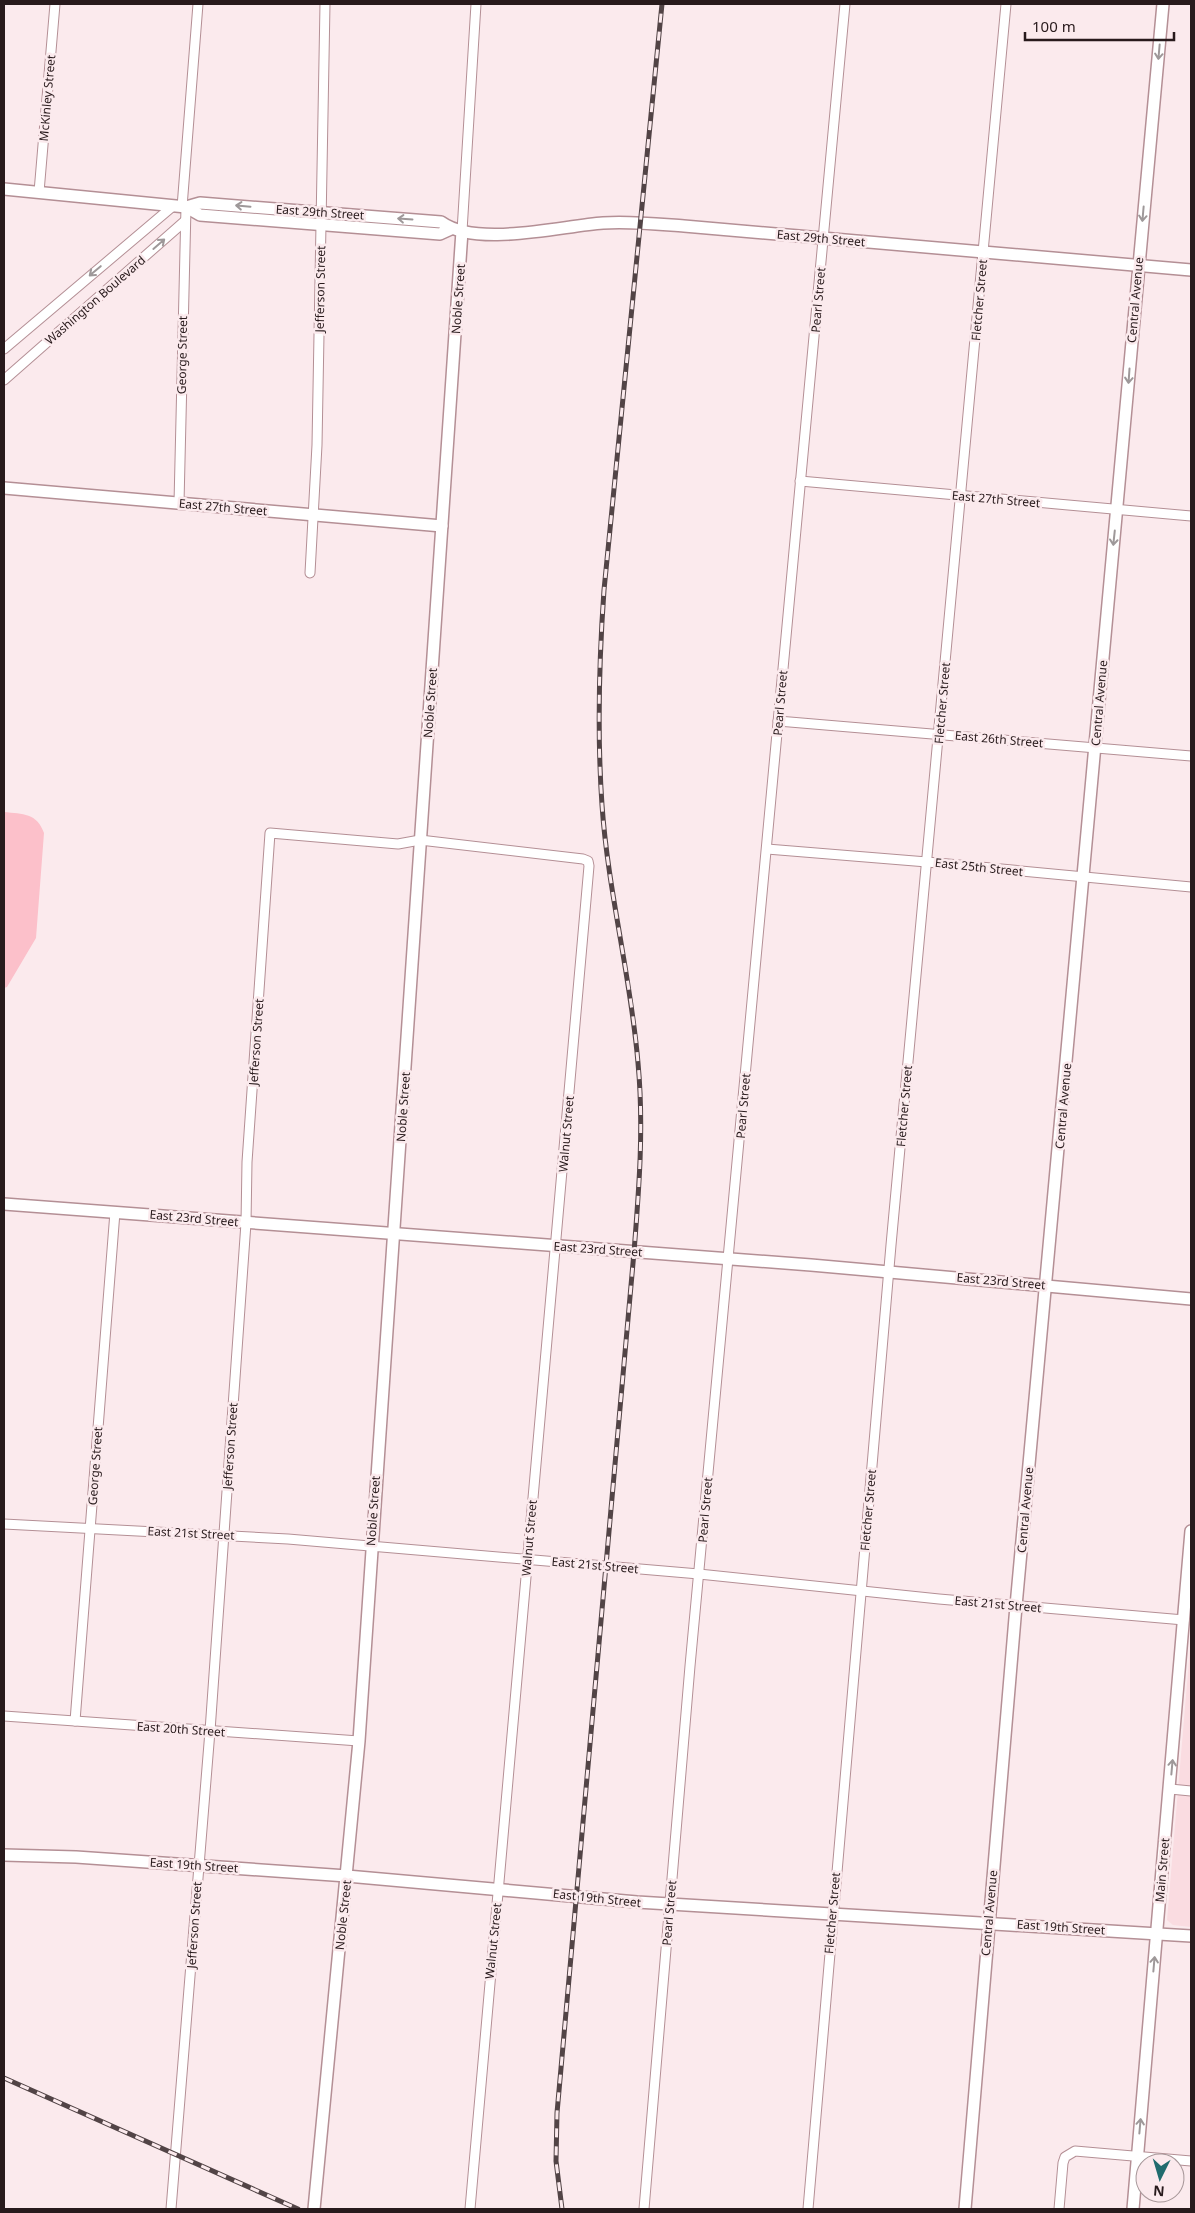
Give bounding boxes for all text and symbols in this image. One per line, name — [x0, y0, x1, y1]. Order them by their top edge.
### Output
scale bar — [1025, 10, 1174, 42]
text: 100 m — [1032, 16, 1076, 36]
one-way arrow — [1154, 44, 1164, 60]
street label: McKinley Street — [35, 53, 59, 142]
street label: East 29th Street — [275, 200, 365, 224]
one-way arrow — [235, 201, 251, 211]
one-way arrow — [1138, 206, 1148, 222]
one-way arrow — [397, 214, 413, 223]
street label: East 29th Street — [776, 226, 867, 250]
one-way arrow — [152, 239, 165, 250]
street label: Jefferson Street — [311, 245, 329, 334]
street label: Washington Boulevard — [41, 252, 149, 348]
street label: Central Avenue — [1123, 256, 1147, 344]
street label: Fletcher Street — [967, 258, 991, 342]
street label: Noble Street — [447, 263, 469, 335]
one-way arrow — [89, 266, 102, 277]
street label: Pearl Street — [807, 266, 829, 333]
street label: George Street — [173, 315, 191, 394]
one-way arrow — [1124, 368, 1134, 384]
street label: East 27th Street — [951, 487, 1042, 511]
street label: East 27th Street — [178, 495, 269, 519]
one-way arrow — [1109, 529, 1119, 545]
street label: Central Avenue — [1087, 659, 1111, 747]
street label: Fletcher Street — [930, 661, 954, 745]
street label: Noble Street — [419, 667, 441, 739]
street label: Pearl Street — [769, 669, 791, 736]
street label: East 26th Street — [954, 727, 1045, 751]
street label: East 25th Street — [934, 854, 1025, 880]
street label: Jefferson Street — [244, 997, 268, 1087]
street label: Central Avenue — [1051, 1062, 1075, 1150]
street label: Fletcher Street — [892, 1064, 916, 1148]
street label: Noble Street — [392, 1071, 414, 1143]
street label: Pearl Street — [732, 1072, 754, 1139]
street label: Walnut Street — [554, 1094, 578, 1173]
street label: East 23rd Street — [149, 1206, 240, 1230]
street label: East 23rd Street — [553, 1237, 644, 1261]
street label: East 23rd Street — [956, 1269, 1047, 1293]
street label: Jefferson Street — [218, 1401, 242, 1491]
street label: George Street — [84, 1426, 106, 1506]
street label: Central Avenue — [1013, 1466, 1037, 1554]
street label: Fletcher Street — [856, 1468, 880, 1552]
street label: Noble Street — [362, 1475, 384, 1547]
street label: Pearl Street — [694, 1476, 716, 1543]
street label: Walnut Street — [517, 1498, 541, 1577]
street label: East 21st Street — [147, 1522, 236, 1544]
street label: East 21st Street — [551, 1553, 640, 1577]
street label: East 21st Street — [954, 1592, 1043, 1616]
street label: East 20th Street — [136, 1717, 226, 1741]
one-way arrow — [1167, 1759, 1176, 1775]
street label: Main Street — [1151, 1836, 1173, 1903]
street label: East 19th Street — [149, 1853, 239, 1877]
street label: Central Avenue — [977, 1869, 1001, 1957]
street label: Fletcher Street — [820, 1871, 844, 1955]
street label: Noble Street — [331, 1879, 355, 1951]
street label: Pearl Street — [658, 1879, 680, 1946]
street label: Jefferson Street — [182, 1880, 206, 1970]
street label: East 19th Street — [552, 1885, 643, 1911]
street label: Walnut Street — [481, 1901, 506, 1980]
street label: East 19th Street — [1016, 1915, 1106, 1939]
one-way arrow — [1149, 1956, 1159, 1972]
one-way arrow — [1135, 2118, 1145, 2134]
north arrow — [1135, 2153, 1185, 2203]
text: N — [1152, 2181, 1165, 2201]

